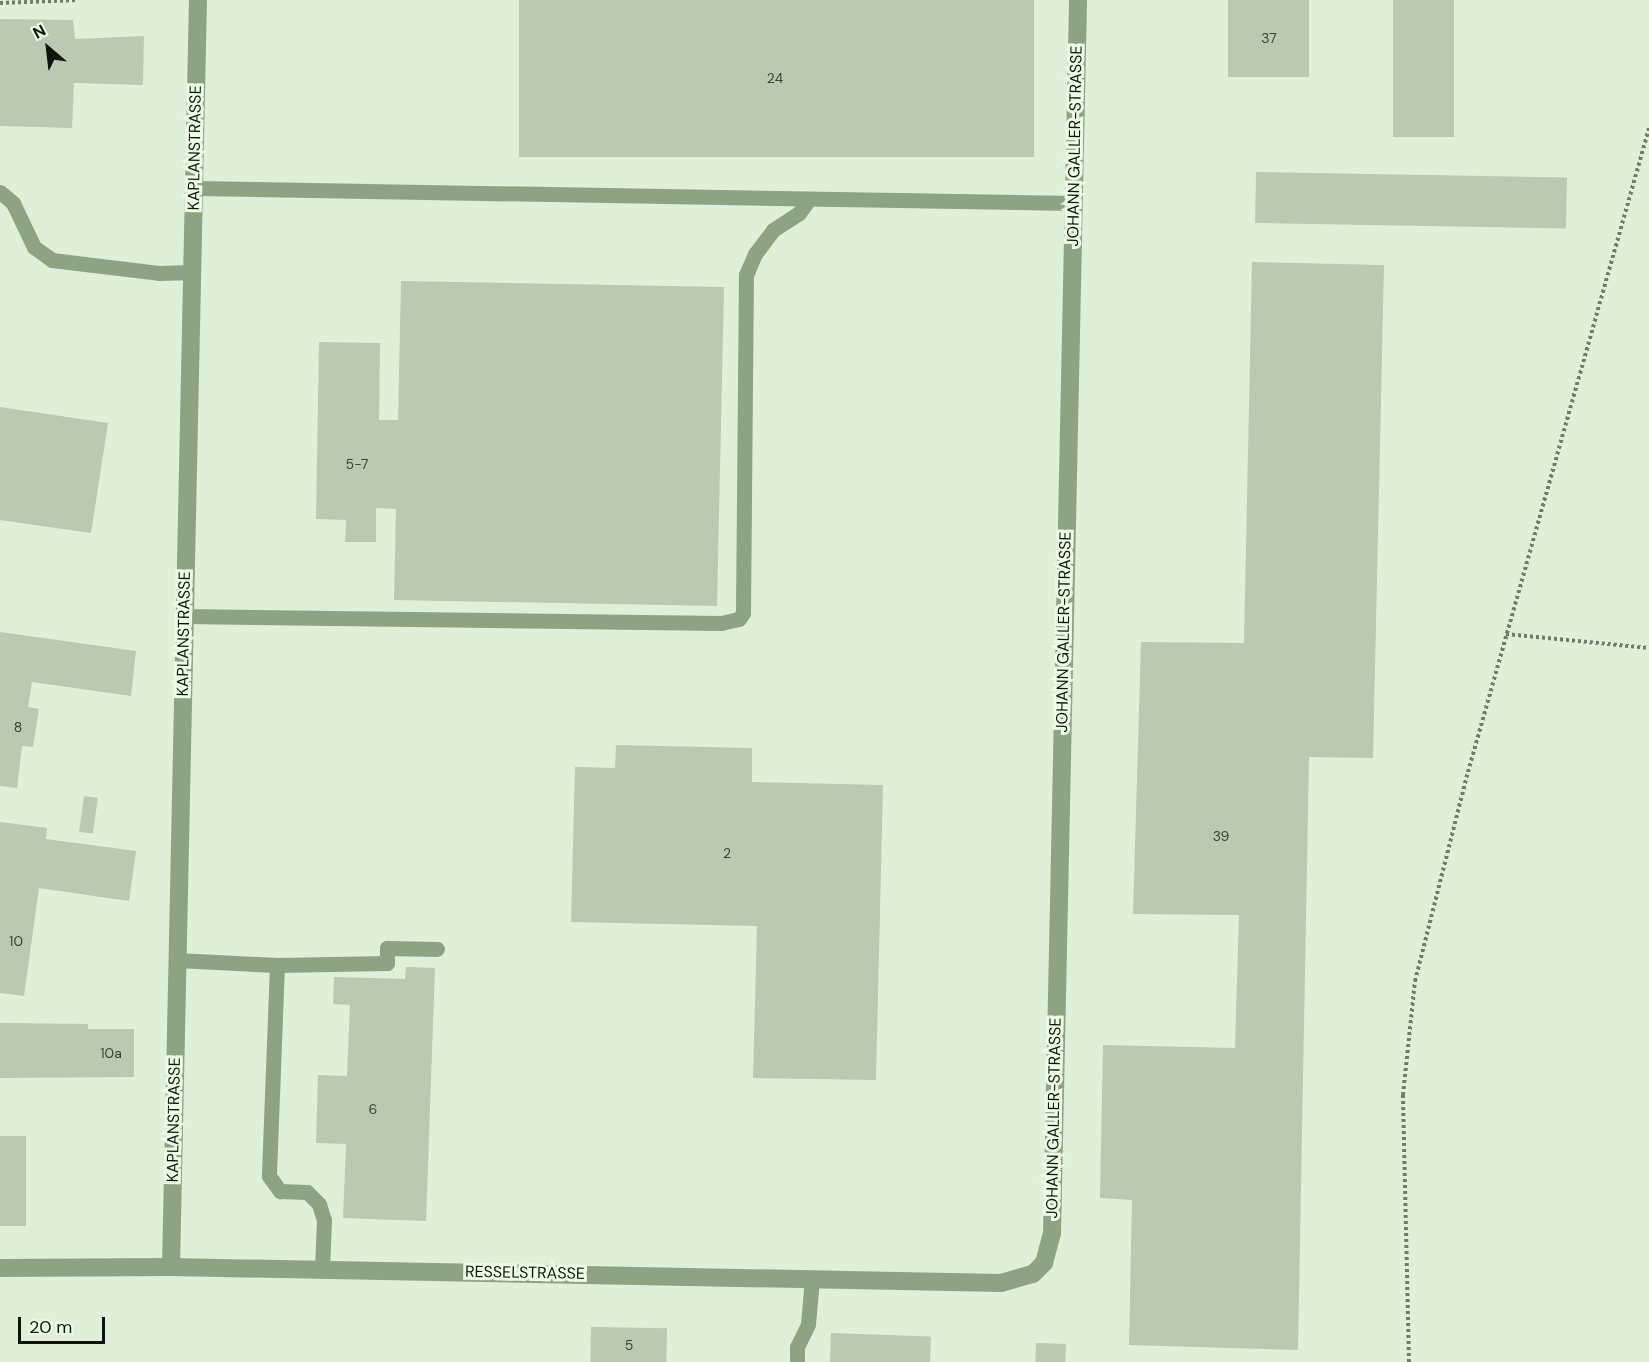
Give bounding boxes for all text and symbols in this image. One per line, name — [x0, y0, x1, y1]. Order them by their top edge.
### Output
north arrow — [18, 18, 78, 78]
text: N — [29, 20, 49, 44]
house number: 37 — [1261, 30, 1277, 46]
street label: JOHANN GALLER-STRASSE — [1064, 45, 1086, 247]
house number: 24 — [767, 70, 783, 86]
street label: KAPLANSTRASSE — [184, 85, 206, 211]
house number: 5-7 — [346, 456, 368, 472]
street label: JOHANN GALLER-STRASSE — [1053, 531, 1075, 733]
street label: KAPLANSTRASSE — [173, 571, 195, 697]
house number: 8 — [14, 719, 22, 735]
house number: 39 — [1213, 828, 1229, 844]
house number: 2 — [723, 845, 731, 861]
house number: 10 — [9, 933, 23, 949]
street label: JOHANN GALLER-STRASSE — [1043, 1017, 1065, 1219]
house number: 10a — [100, 1045, 122, 1061]
street label: KAPLANSTRASSE — [163, 1057, 185, 1183]
house number: 6 — [369, 1101, 377, 1117]
street label: RESSELSTRASSE — [465, 1262, 585, 1284]
scale bar — [21, 1305, 108, 1343]
text: 20 m — [29, 1315, 72, 1339]
house number: 5 — [625, 1337, 633, 1353]

